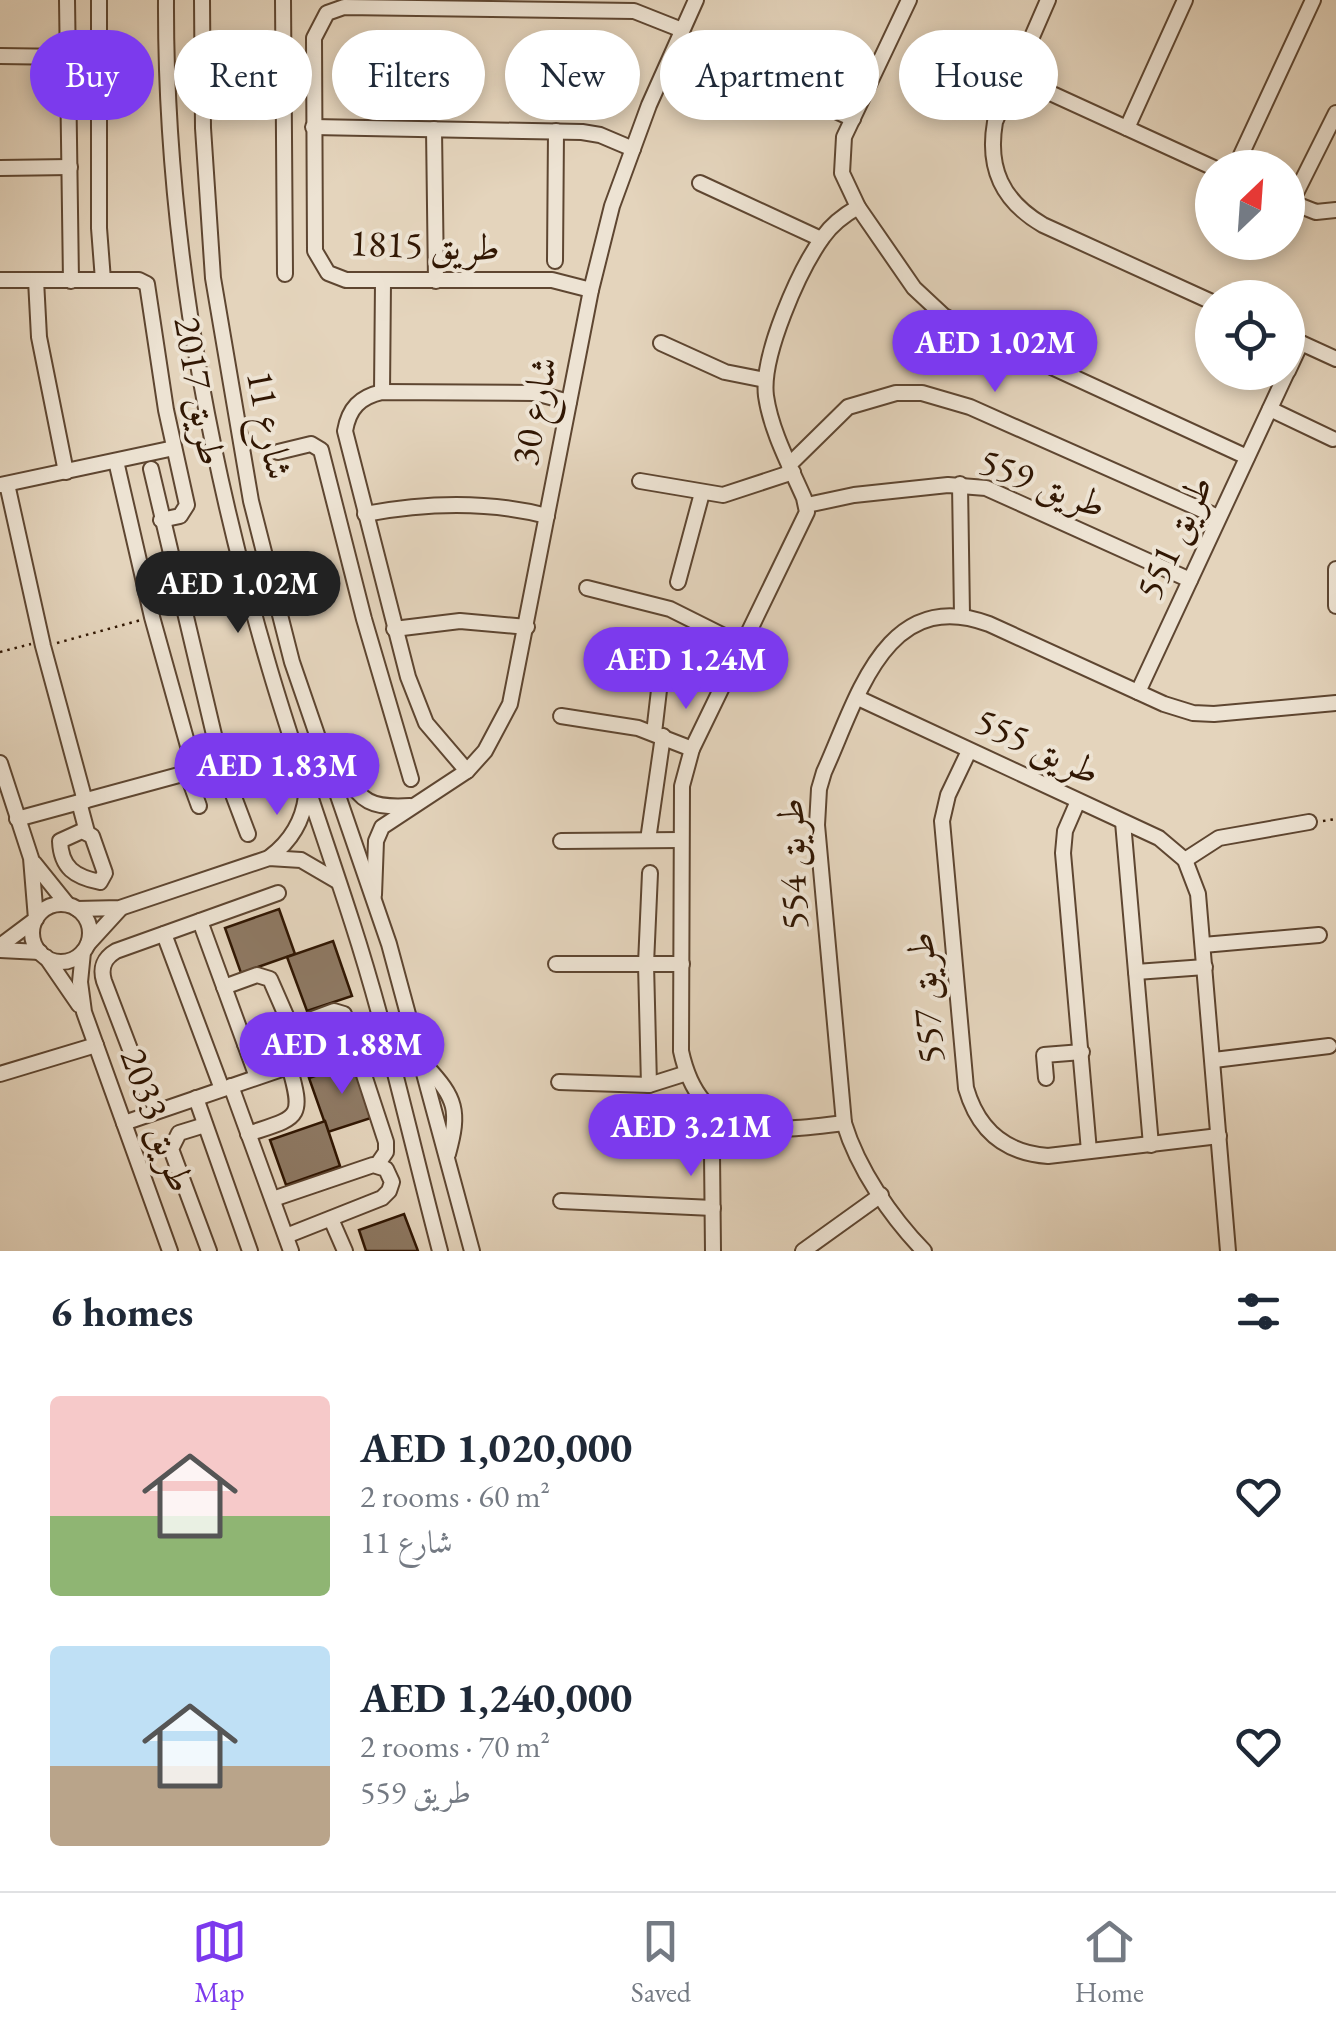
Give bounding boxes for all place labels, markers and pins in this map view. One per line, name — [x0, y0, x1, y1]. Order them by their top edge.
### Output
pin: AED 1.02M — [881, 310, 1109, 395]
pin: AED 1.02M — [124, 551, 352, 636]
pin: AED 1.24M — [572, 627, 800, 712]
pin: AED 1.83M — [163, 733, 391, 818]
pin: AED 1.88M — [228, 1012, 456, 1097]
pin: AED 3.21M — [577, 1094, 805, 1179]

